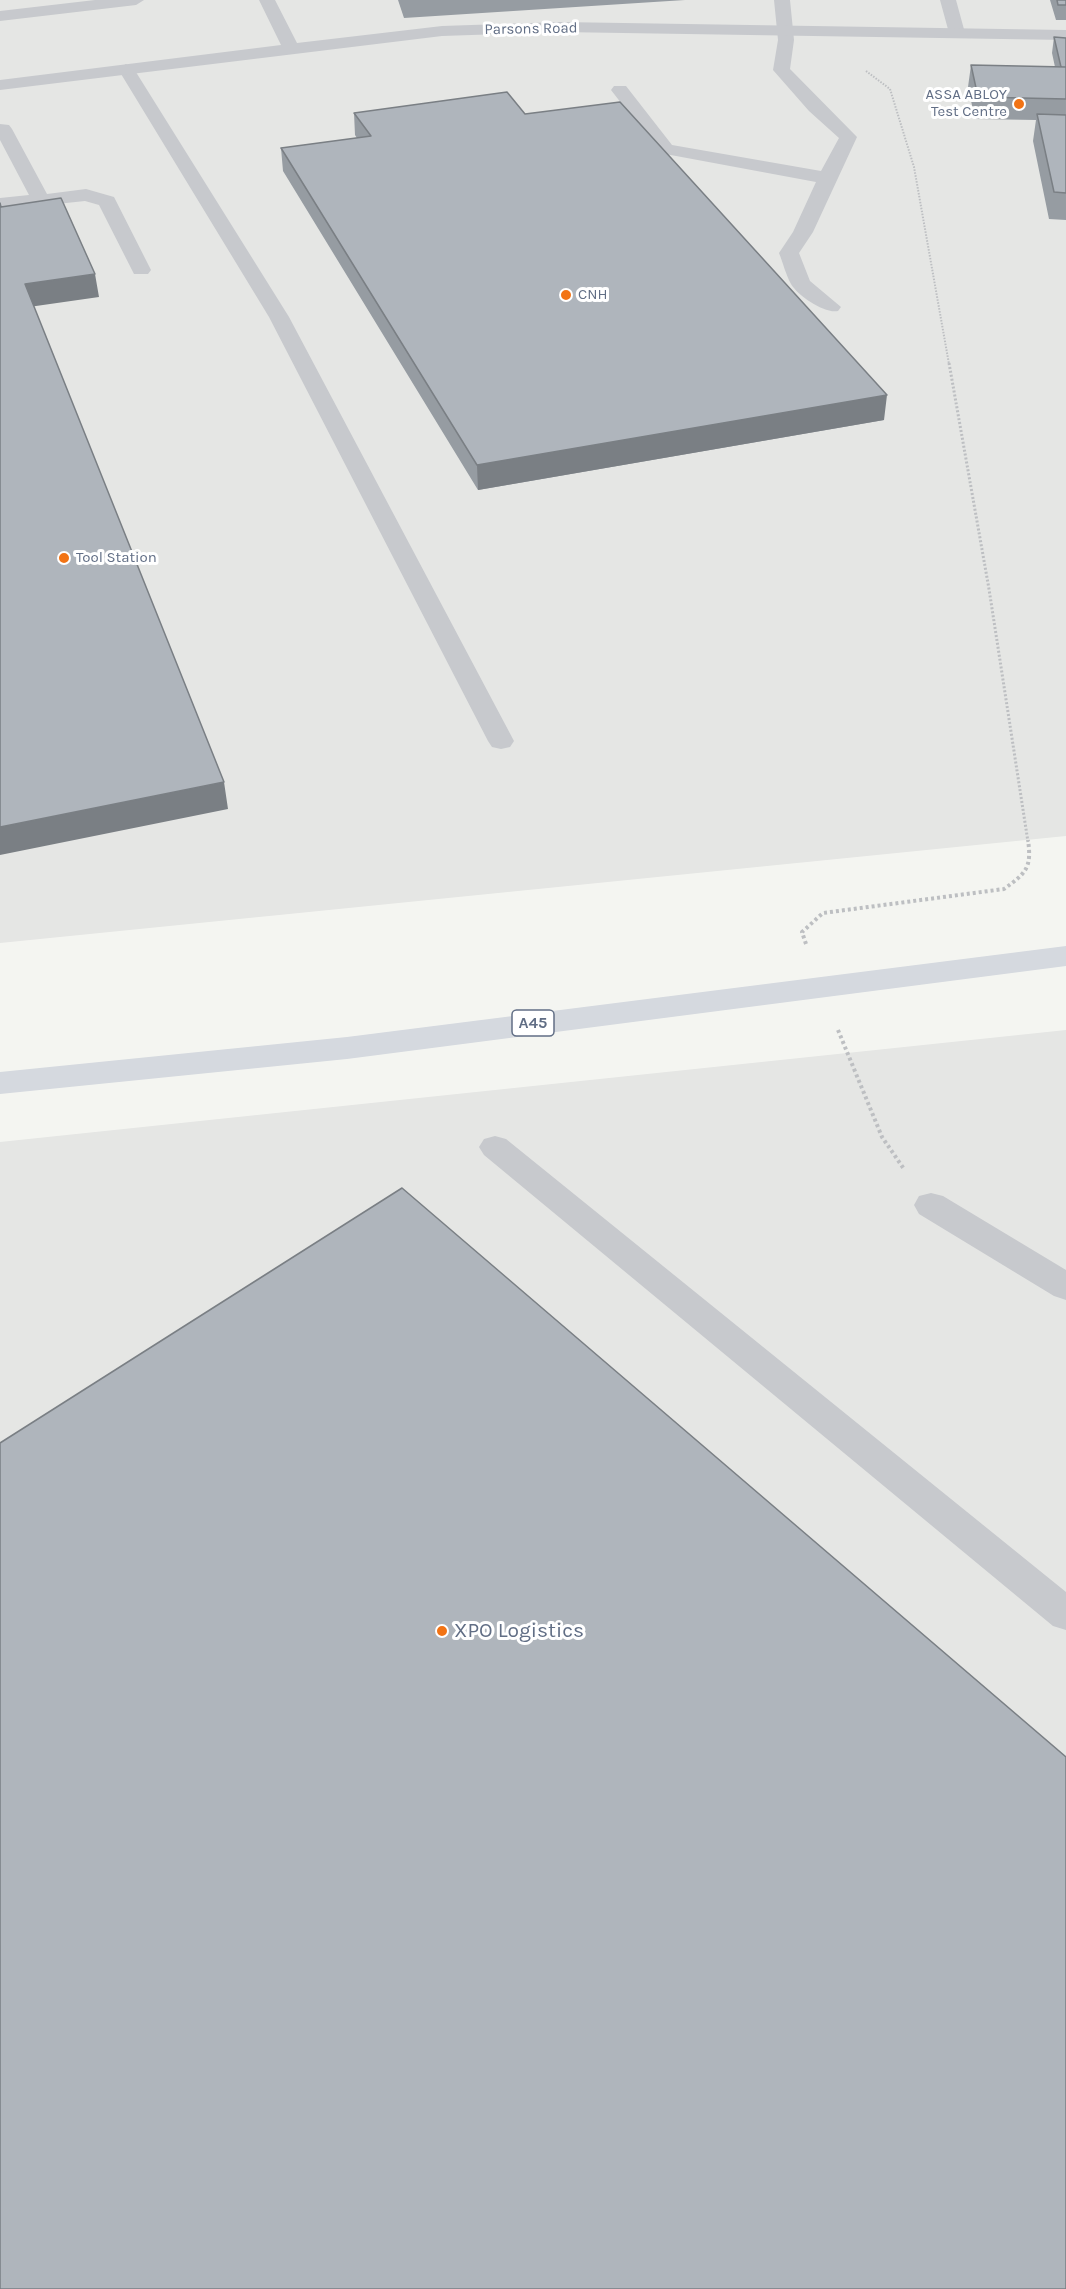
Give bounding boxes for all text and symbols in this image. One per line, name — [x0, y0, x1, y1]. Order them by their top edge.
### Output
street label: Parsons Road — [484, 19, 578, 39]
place label: ASSA ABLOY Test Centre — [925, 86, 1007, 121]
marker: ASSA ABLOY Test Centre — [1012, 97, 1026, 111]
place label: CNH — [578, 286, 607, 304]
marker: CNH — [559, 288, 573, 302]
place label: Tool Station — [76, 549, 157, 567]
marker: Tool Station — [57, 551, 71, 565]
road number: A45 — [512, 1010, 554, 1036]
place label: XPO Logistics — [454, 1618, 584, 1644]
marker: XPO Logistics — [435, 1624, 449, 1638]

